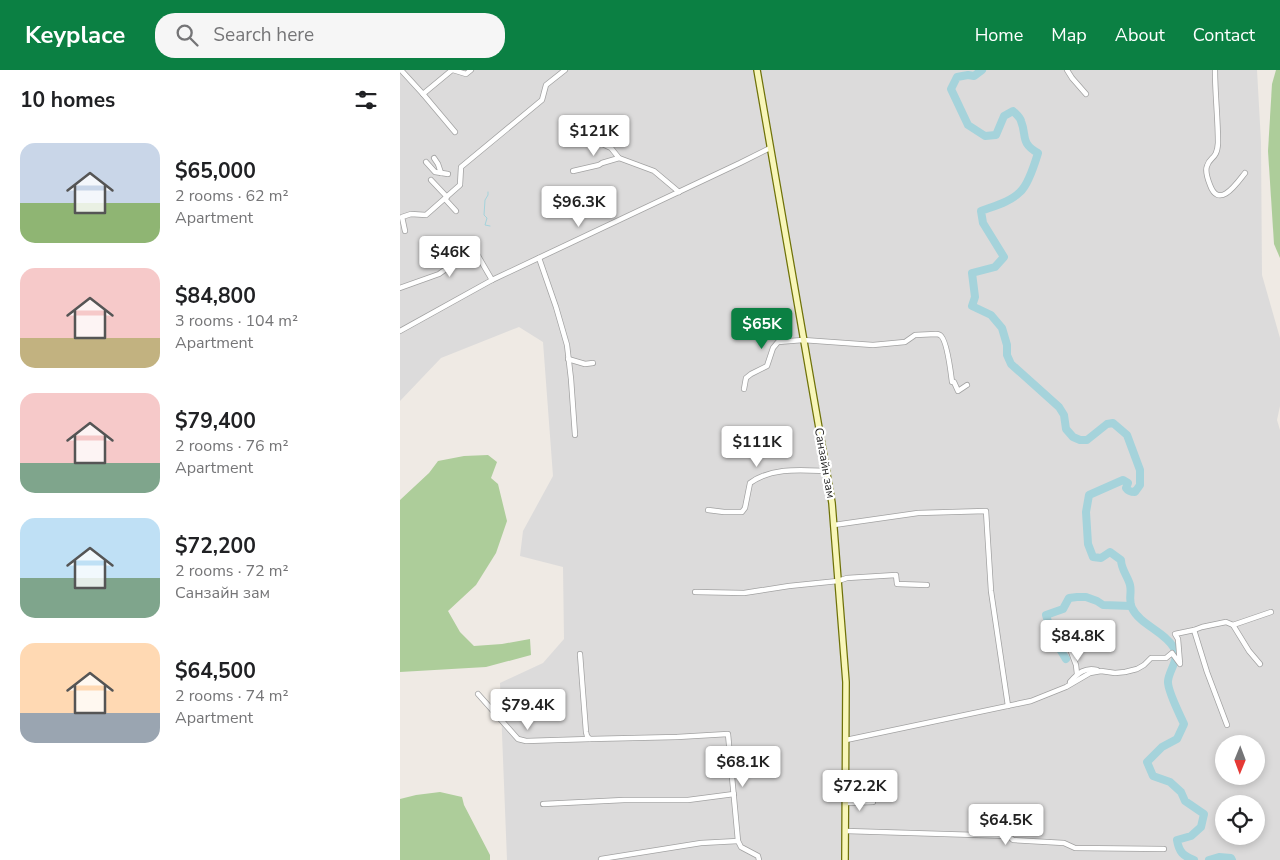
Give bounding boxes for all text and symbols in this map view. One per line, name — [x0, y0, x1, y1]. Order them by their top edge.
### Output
search box — [155, 13, 505, 58]
text: Keyplace — [25, 19, 125, 51]
icon: search — [173, 21, 201, 49]
text: Search here — [213, 22, 314, 48]
text: Home — [975, 23, 1023, 47]
text: Map — [1051, 23, 1087, 47]
text: About — [1115, 23, 1165, 47]
text: Contact — [1193, 23, 1255, 47]
text: 10 homes — [20, 86, 115, 114]
icon: filters — [352, 86, 380, 114]
pin: $121K — [559, 114, 629, 157]
text: $121K — [569, 120, 619, 142]
text: $65,000 — [175, 157, 256, 185]
icon: home — [60, 163, 120, 223]
text: 2 rooms · 62 m² — [175, 185, 288, 207]
pin: $96.3K — [538, 186, 620, 228]
text: $96.3K — [553, 191, 606, 213]
text: Apartment — [175, 207, 253, 229]
pin: $46K — [420, 236, 480, 278]
text: $46K — [430, 241, 470, 263]
text: $84,800 — [175, 282, 256, 310]
icon: home — [60, 288, 120, 348]
pin: $65K — [732, 308, 792, 350]
text: 3 rooms · 104 m² — [175, 310, 298, 332]
text: $65K — [742, 313, 782, 335]
text: Apartment — [175, 332, 253, 354]
text: $79,400 — [175, 407, 256, 435]
icon: home — [60, 413, 120, 473]
pin: $111K — [722, 426, 792, 468]
street label: Санзайн зам — [811, 426, 839, 500]
text: $111K — [732, 431, 782, 453]
text: 2 rooms · 76 m² — [175, 435, 288, 457]
text: Apartment — [175, 457, 253, 479]
text: $72,200 — [175, 532, 256, 560]
icon: home — [60, 538, 120, 598]
text: 2 rooms · 72 m² — [175, 560, 288, 582]
text: Санзайн зам — [175, 582, 270, 604]
pin: $84.8K — [1037, 620, 1119, 662]
text: $84.8K — [1052, 625, 1105, 647]
text: $64,500 — [175, 657, 256, 685]
icon: home — [60, 663, 120, 723]
text: 2 rooms · 74 m² — [175, 685, 288, 707]
pin: $79.4K — [487, 688, 569, 731]
text: $79.4K — [502, 694, 555, 716]
text: Apartment — [175, 707, 253, 729]
north arrow — [1215, 735, 1265, 785]
map controls — [1215, 735, 1265, 845]
pin: $68.1K — [702, 746, 784, 788]
text: $68.1K — [717, 751, 770, 773]
pin: $72.2K — [819, 770, 901, 812]
text: $72.2K — [834, 775, 887, 797]
button: locate — [1215, 795, 1265, 845]
pin: $64.5K — [965, 804, 1047, 846]
text: $64.5K — [980, 809, 1033, 831]

